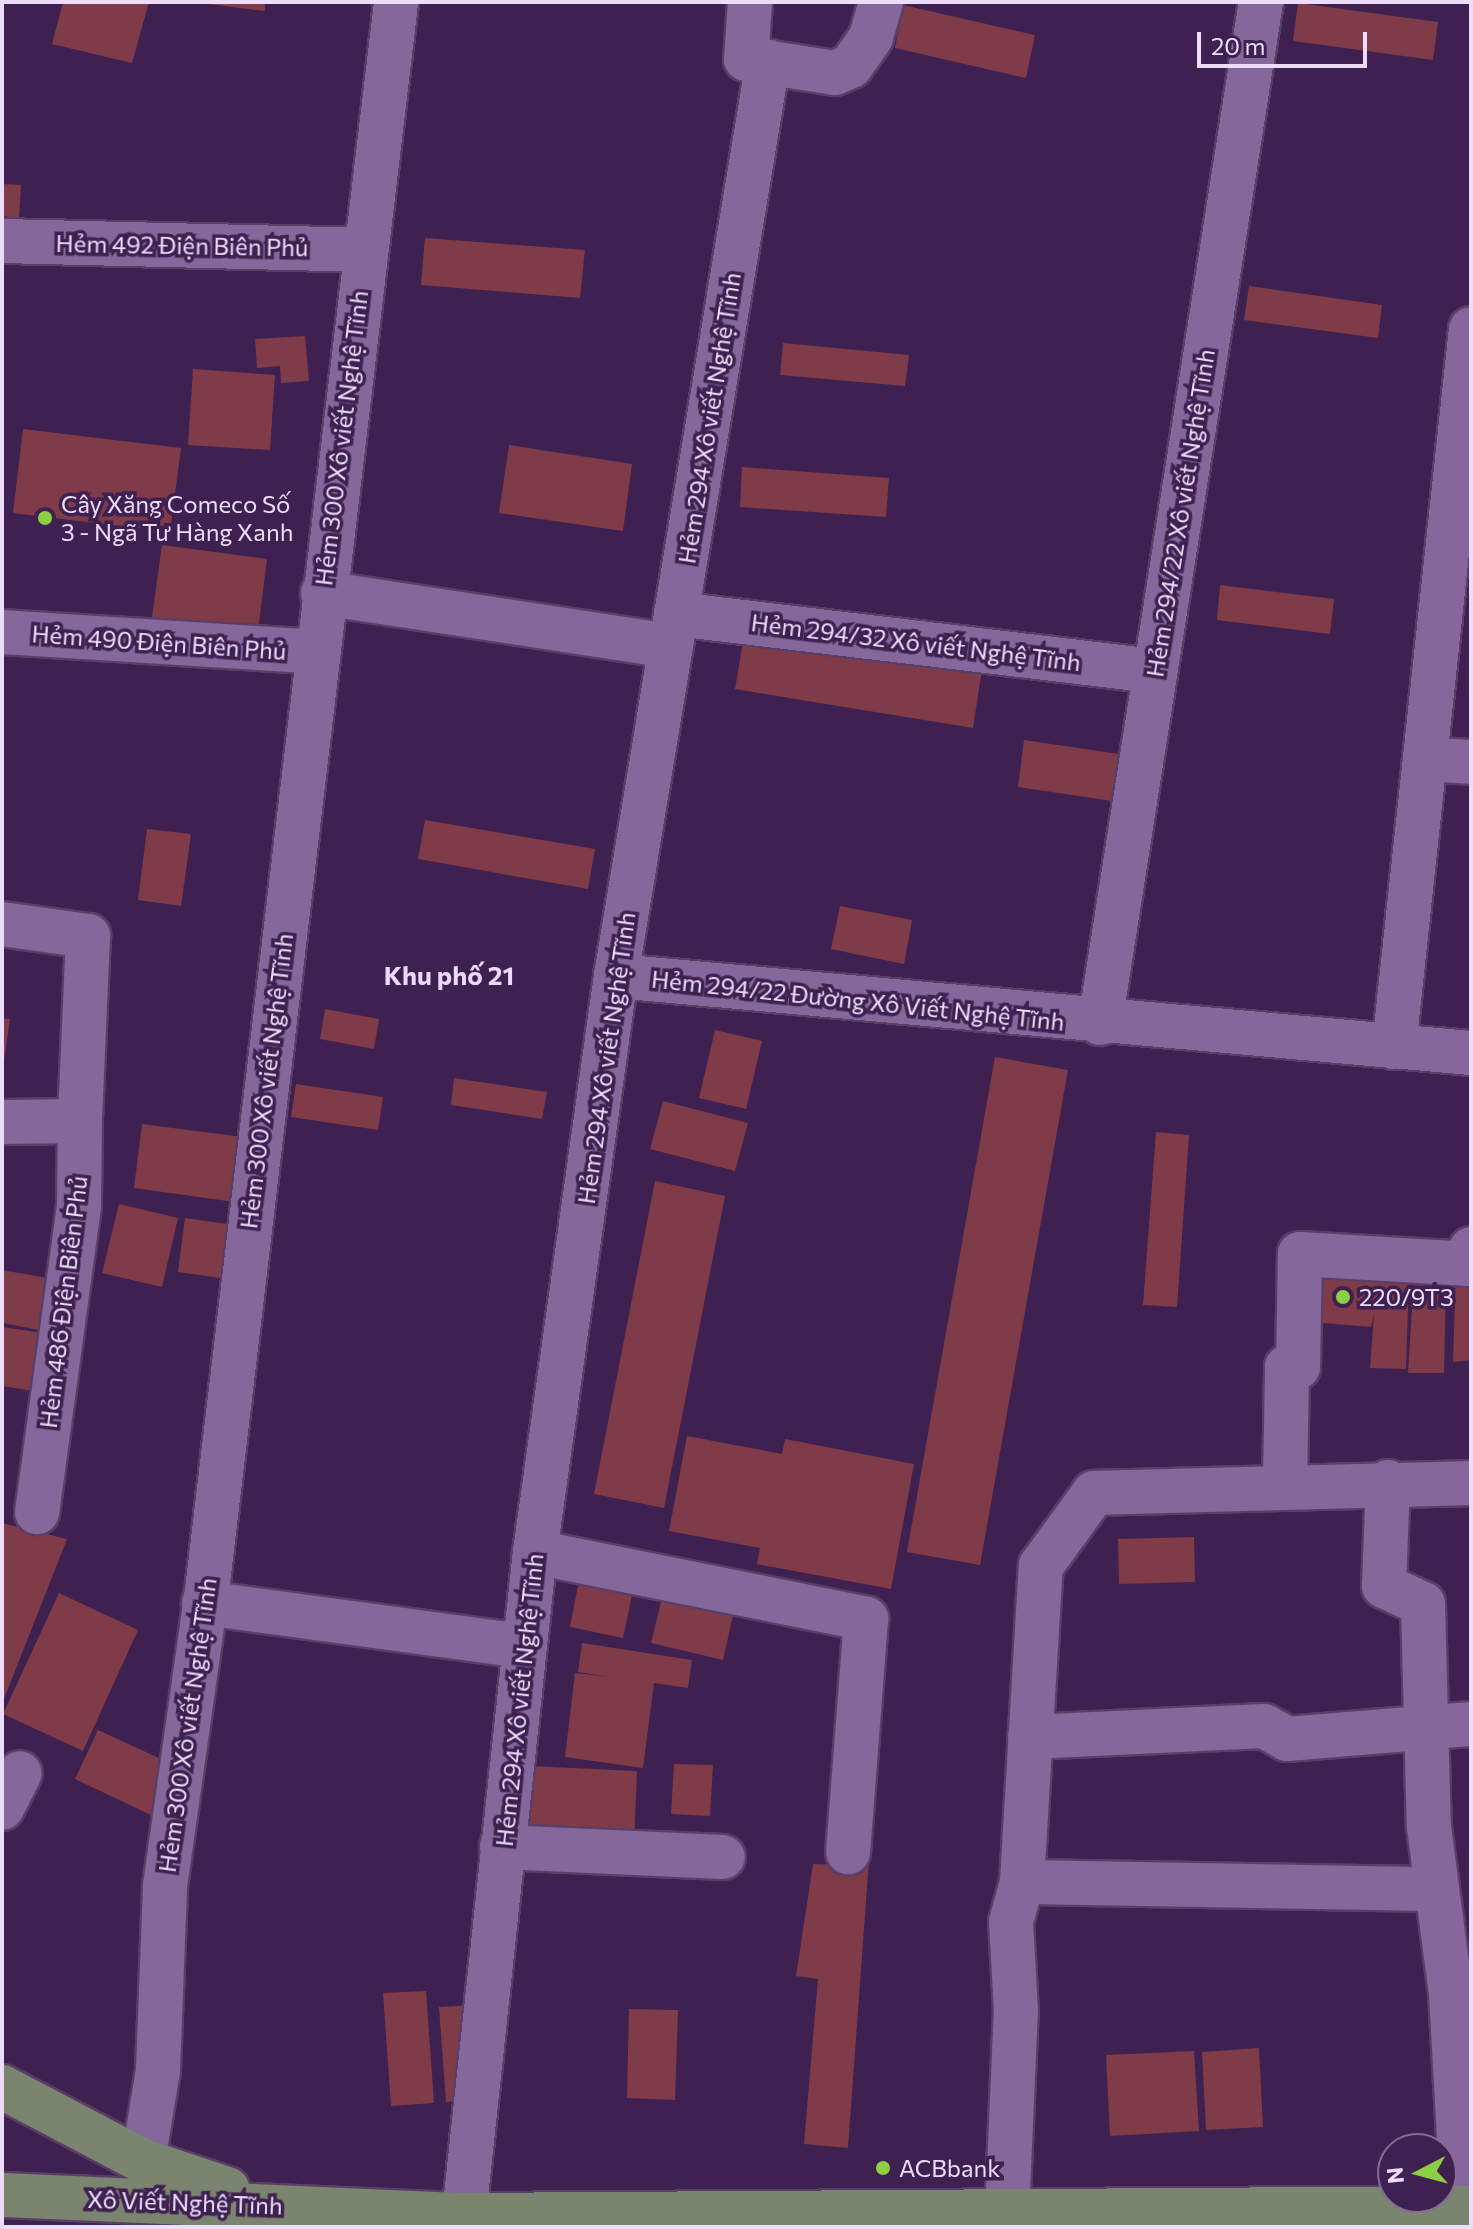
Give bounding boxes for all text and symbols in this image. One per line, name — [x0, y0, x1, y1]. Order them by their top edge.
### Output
scale bar — [1201, 16, 1371, 66]
text: 20 m — [1211, 31, 1265, 60]
street label: Hẻm 492 Điện Biên Phủ — [55, 228, 309, 262]
street label: Hẻm 294 Xô viết Nghệ Tĩnh — [672, 270, 746, 566]
street label: Hẻm 300 Xô viết Nghệ Tĩnh — [309, 289, 373, 587]
street label: Hẻm 294/22 Xô viết Nghệ Tĩnh — [1140, 347, 1220, 679]
place label: Cây Xăng Comeco Số 3 - Ngã Tư Hàng Xanh — [61, 490, 293, 546]
marker: Cây Xăng Comeco Số 3 - Ngã Tư Hàng Xanh — [36, 509, 54, 527]
street label: Hẻm 294/32 Xô viết Nghệ Tĩnh — [749, 607, 1083, 677]
street label: Hẻm 490 Điện Biên Phủ — [31, 619, 287, 665]
street label: Hẻm 294 Xô viết Nghệ Tĩnh — [571, 910, 641, 1206]
street label: Hẻm 300 Xô viết Nghệ Tĩnh — [234, 932, 298, 1230]
district label: Khu phố 21 — [384, 959, 514, 991]
street label: Hẻm 294/22 Đường Xô Viết Nghệ Tĩnh — [650, 964, 1066, 1036]
street label: Hẻm 486 Điện Biên Phủ — [33, 1174, 93, 1430]
place label: 220/9T3 — [1359, 1283, 1454, 1311]
marker: 220/9T3 — [1334, 1288, 1352, 1306]
street label: Hẻm 294 Xô viết Nghệ Tĩnh — [489, 1552, 549, 1848]
street label: Hẻm 300 Xô viết Nghệ Tĩnh — [152, 1576, 222, 1874]
north arrow — [1377, 2133, 1457, 2213]
place label: ACBbank — [899, 2154, 1000, 2182]
marker: ACBbank — [874, 2159, 892, 2177]
text: N — [1380, 2166, 1409, 2185]
street label: Xô Viết Nghệ Tĩnh — [87, 2184, 283, 2220]

